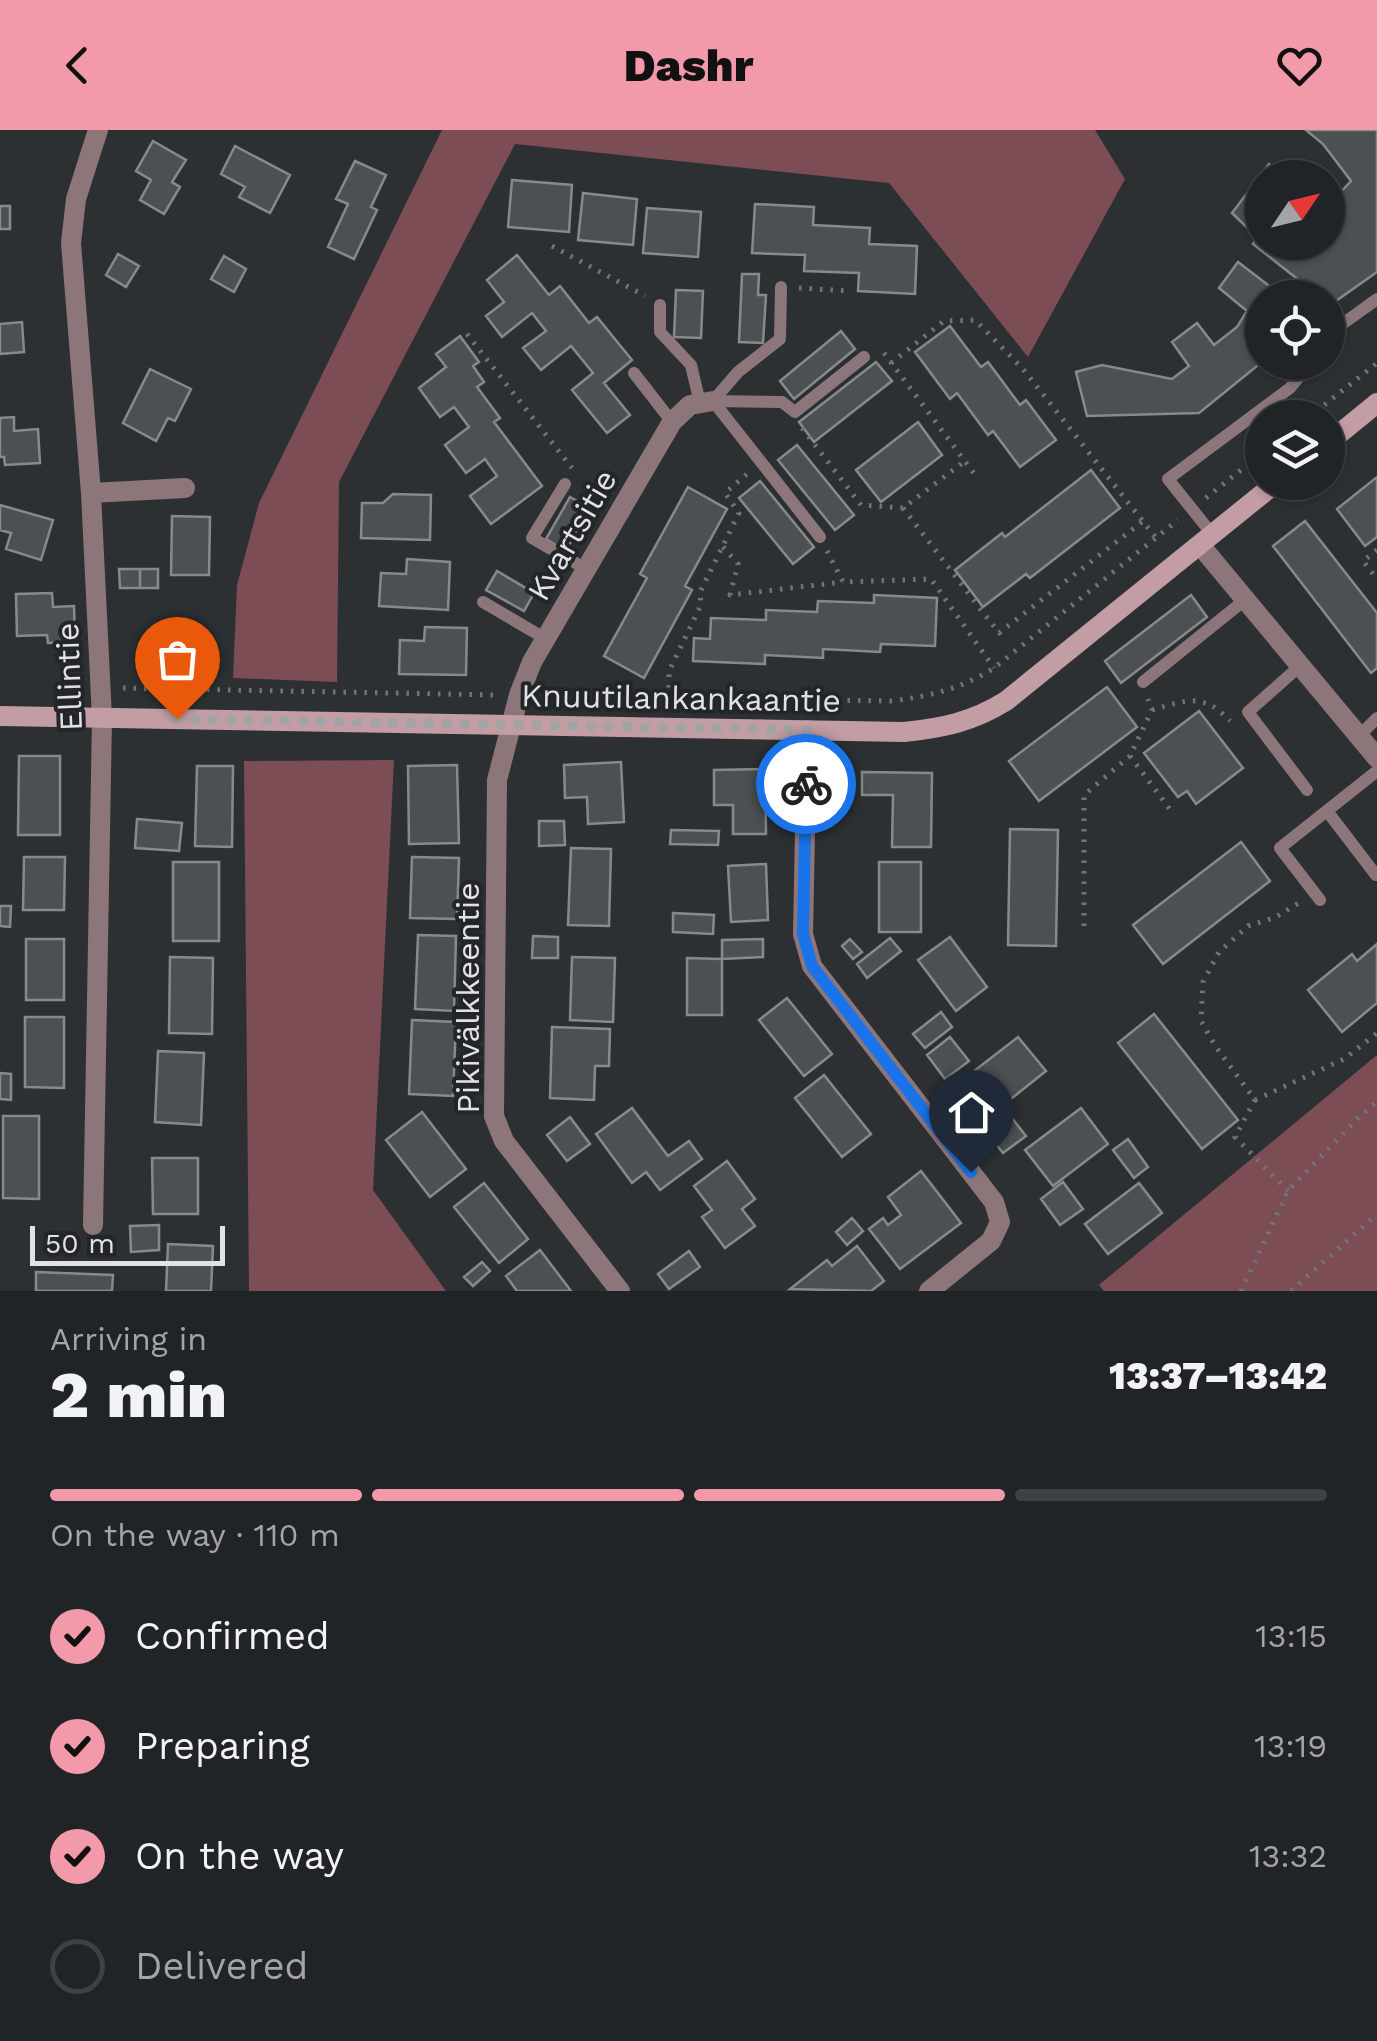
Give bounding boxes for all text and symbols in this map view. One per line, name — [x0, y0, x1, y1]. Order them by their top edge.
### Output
icon: back — [50, 38, 105, 93]
icon: heart — [1272, 38, 1327, 93]
text: Dashr — [624, 39, 753, 92]
north arrow — [1245, 160, 1345, 260]
map controls — [1245, 160, 1345, 500]
button: locate — [1245, 280, 1345, 380]
button: layers — [1245, 400, 1345, 500]
street label: Kvartsitie — [519, 463, 625, 607]
pin — [135, 617, 220, 720]
street label: Ellintie — [48, 622, 90, 732]
icon: bag — [150, 632, 205, 687]
street label: Knuutilankankaantie — [521, 676, 841, 720]
courier — [756, 734, 856, 834]
icon: bike — [779, 757, 834, 812]
street label: Pikivälkkeentie — [449, 882, 487, 1114]
pin — [929, 1070, 1014, 1173]
icon: home — [944, 1085, 999, 1140]
scale bar — [30, 1221, 225, 1266]
text: 50 m — [45, 1227, 115, 1260]
text: Arriving in — [50, 1320, 207, 1358]
text: 13:37–13:42 — [1109, 1354, 1327, 1398]
text: 2 min — [50, 1357, 227, 1433]
text: On the way · 110 m — [50, 1516, 340, 1554]
icon: check — [50, 1609, 105, 1664]
text: Confirmed — [135, 1614, 330, 1658]
text: 13:15 — [1255, 1617, 1327, 1655]
icon: check — [50, 1719, 105, 1774]
text: Preparing — [135, 1724, 310, 1768]
text: 13:19 — [1254, 1727, 1327, 1765]
icon: check — [50, 1829, 105, 1884]
text: On the way — [135, 1834, 344, 1878]
text: 13:32 — [1249, 1837, 1327, 1875]
text: Delivered — [135, 1944, 308, 1988]

